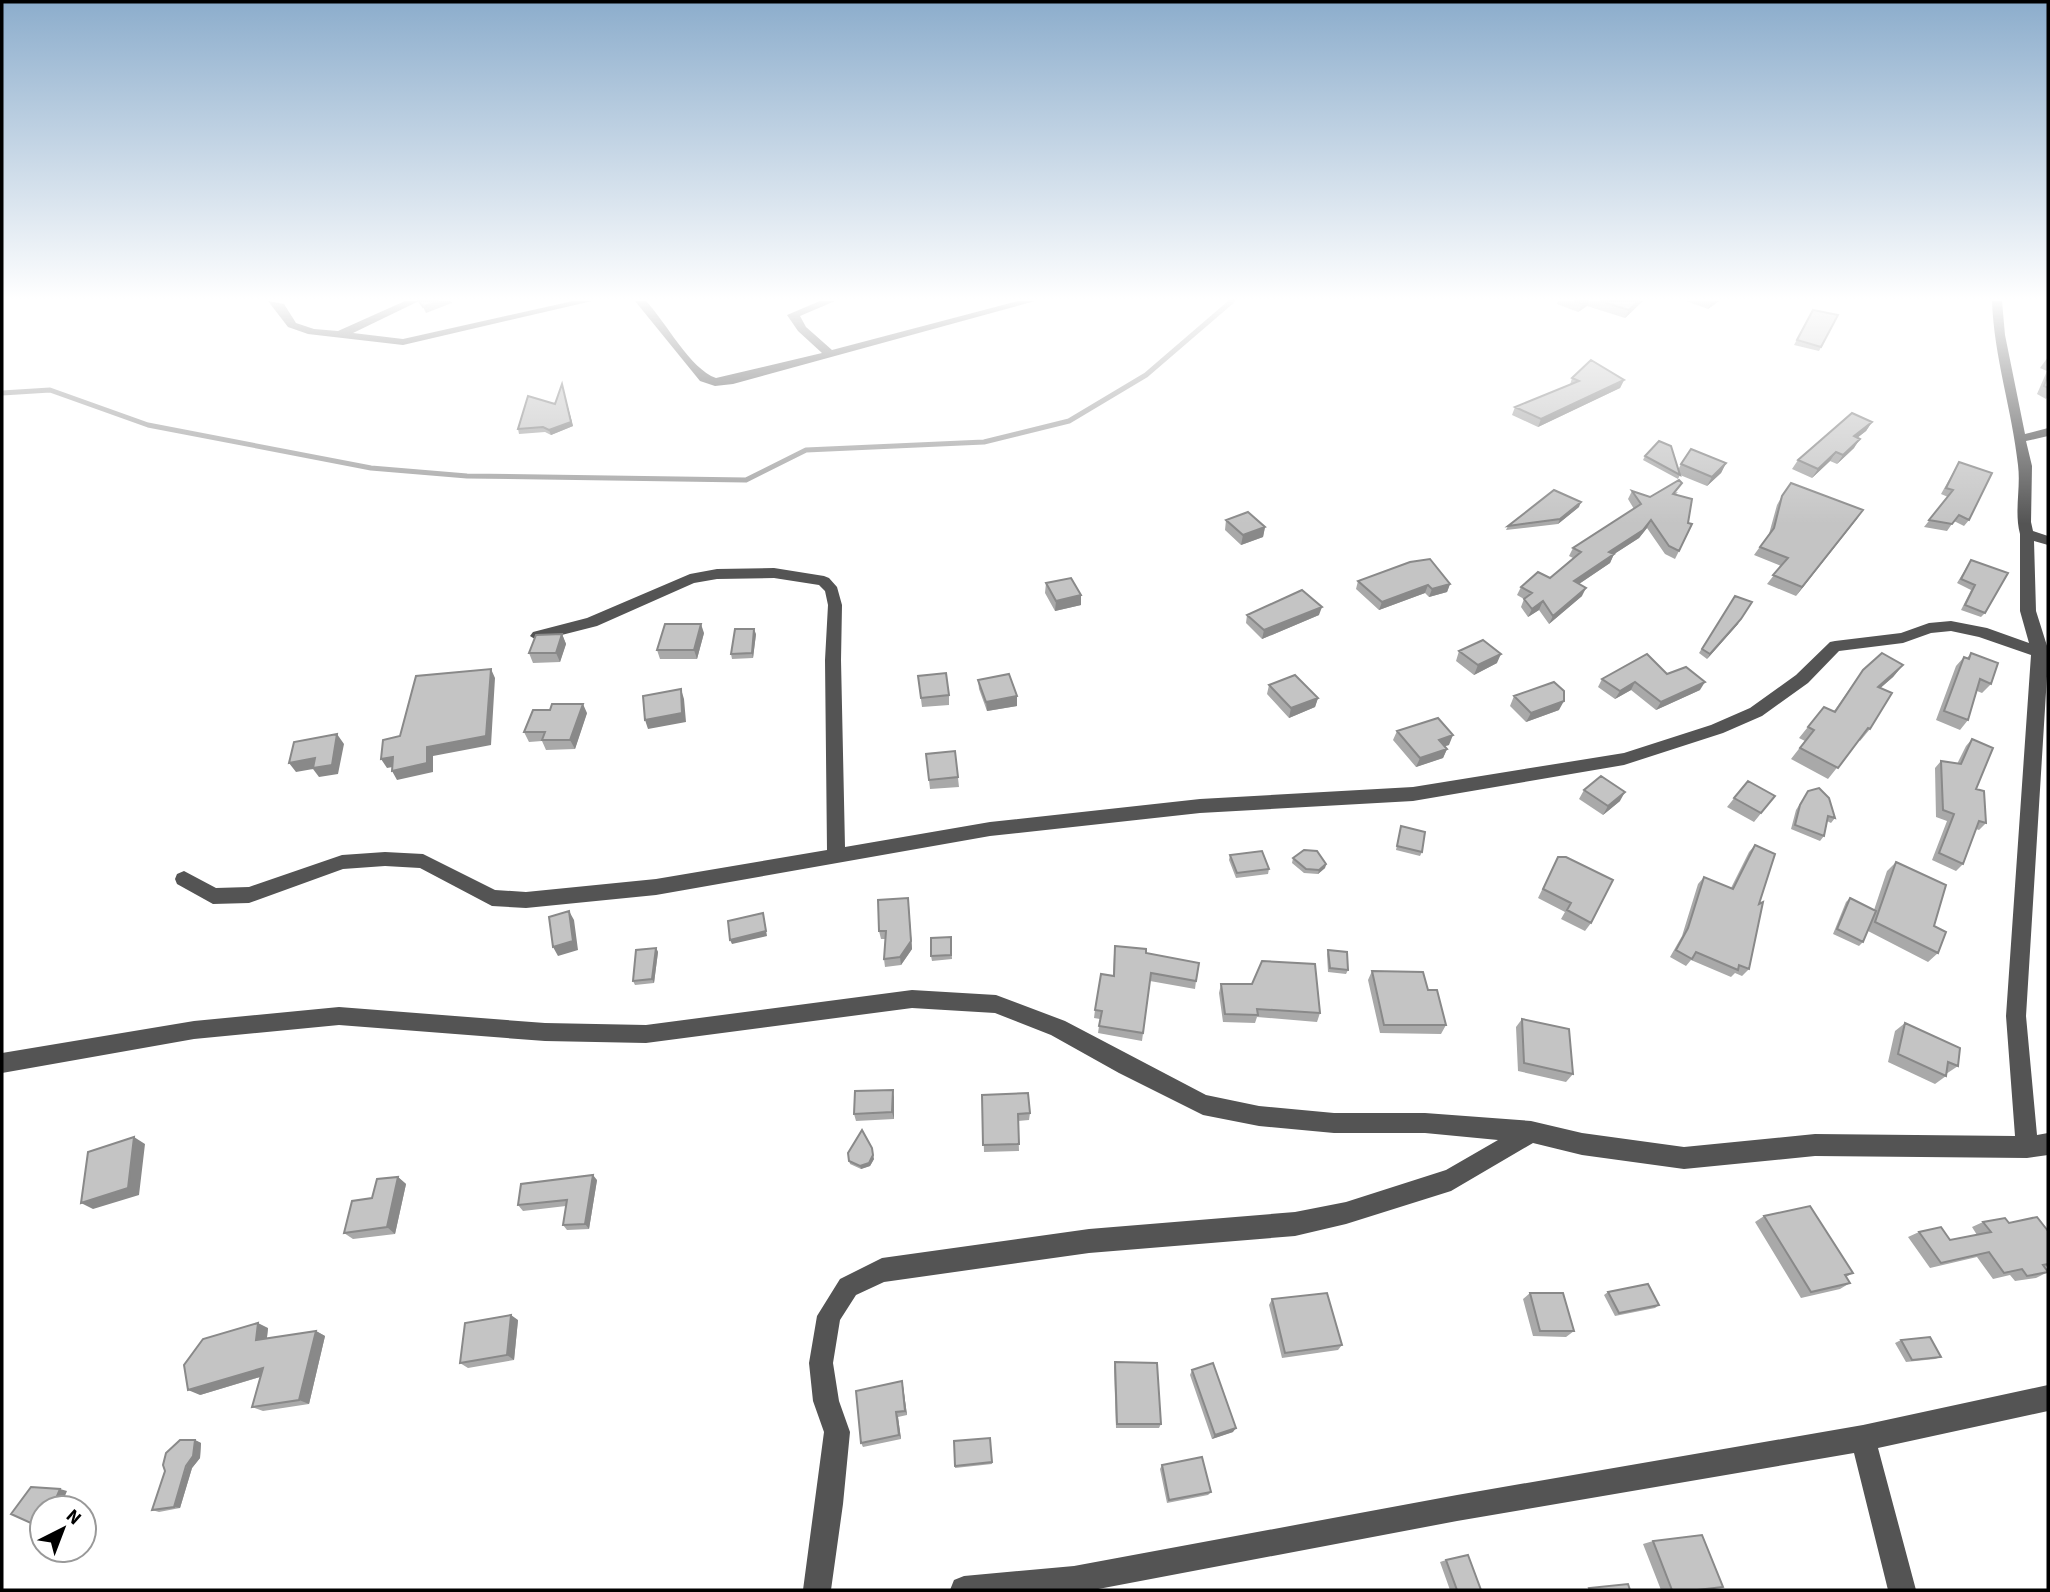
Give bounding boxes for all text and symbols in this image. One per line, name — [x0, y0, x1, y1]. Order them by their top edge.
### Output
north arrow — [28, 1494, 98, 1564]
text: N — [60, 1503, 87, 1532]

